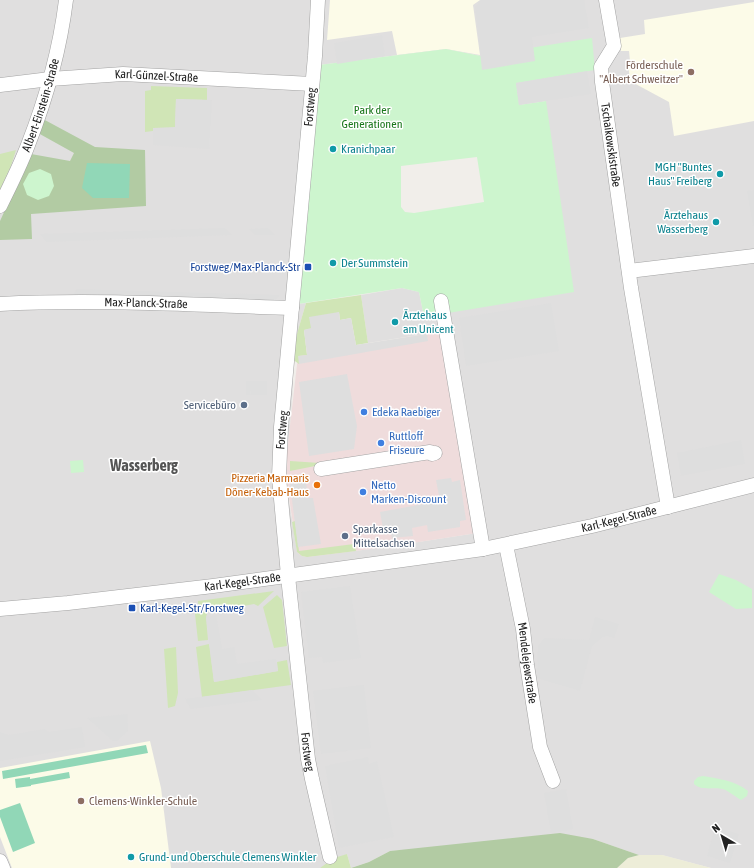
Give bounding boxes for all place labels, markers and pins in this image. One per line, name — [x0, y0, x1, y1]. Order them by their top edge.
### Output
place label: Förderschule "Albert Schweitzer" — [599, 58, 683, 86]
marker: Förderschule "Albert Schweitzer" — [686, 67, 696, 77]
place label: Kranichpaar — [341, 142, 395, 156]
marker: Kranichpaar — [328, 144, 338, 154]
place label: MGH "Buntes Haus" Freiberg — [648, 160, 713, 188]
marker: MGH "Buntes Haus" Freiberg — [715, 169, 725, 179]
place label: Ärztehaus Wasserberg — [657, 208, 709, 236]
marker: Ärztehaus Wasserberg — [711, 217, 721, 227]
place label: Der Summstein — [341, 256, 408, 270]
marker: Der Summstein — [328, 258, 338, 268]
place label: Forstweg/Max-Planck-Str — [190, 260, 300, 274]
marker: Forstweg/Max-Planck-Str — [303, 262, 313, 272]
place label: Ärztehaus am Unicent — [403, 308, 454, 336]
marker: Ärztehaus am Unicent — [390, 317, 400, 327]
place label: Servicebüro — [184, 398, 236, 412]
marker: Servicebüro — [239, 400, 249, 410]
place label: Edeka Raebiger — [372, 405, 441, 419]
marker: Edeka Raebiger — [359, 407, 369, 417]
place label: Ruttloff Friseure — [389, 429, 424, 457]
marker: Ruttloff Friseure — [376, 438, 386, 448]
place label: Pizzeria Marmaris Döner-Kebab-Haus — [225, 471, 309, 499]
place label: Netto Marken-Discount — [371, 478, 447, 506]
marker: Pizzeria Marmaris Döner-Kebab-Haus — [312, 480, 322, 490]
marker: Netto Marken-Discount — [358, 487, 368, 497]
place label: Sparkasse Mittelsachsen — [353, 522, 415, 550]
marker: Sparkasse Mittelsachsen — [340, 531, 350, 541]
place label: Karl-Kegel-Str/Forstweg — [140, 601, 245, 615]
marker: Karl-Kegel-Str/Forstweg — [127, 603, 137, 613]
place label: Clemens-Winkler-Schule — [89, 794, 197, 808]
marker: Clemens-Winkler-Schule — [76, 796, 86, 806]
place label: Grund- und Oberschule Clemens Winkler — [139, 850, 317, 864]
marker: Grund- und Oberschule Clemens Winkler — [126, 852, 136, 862]

